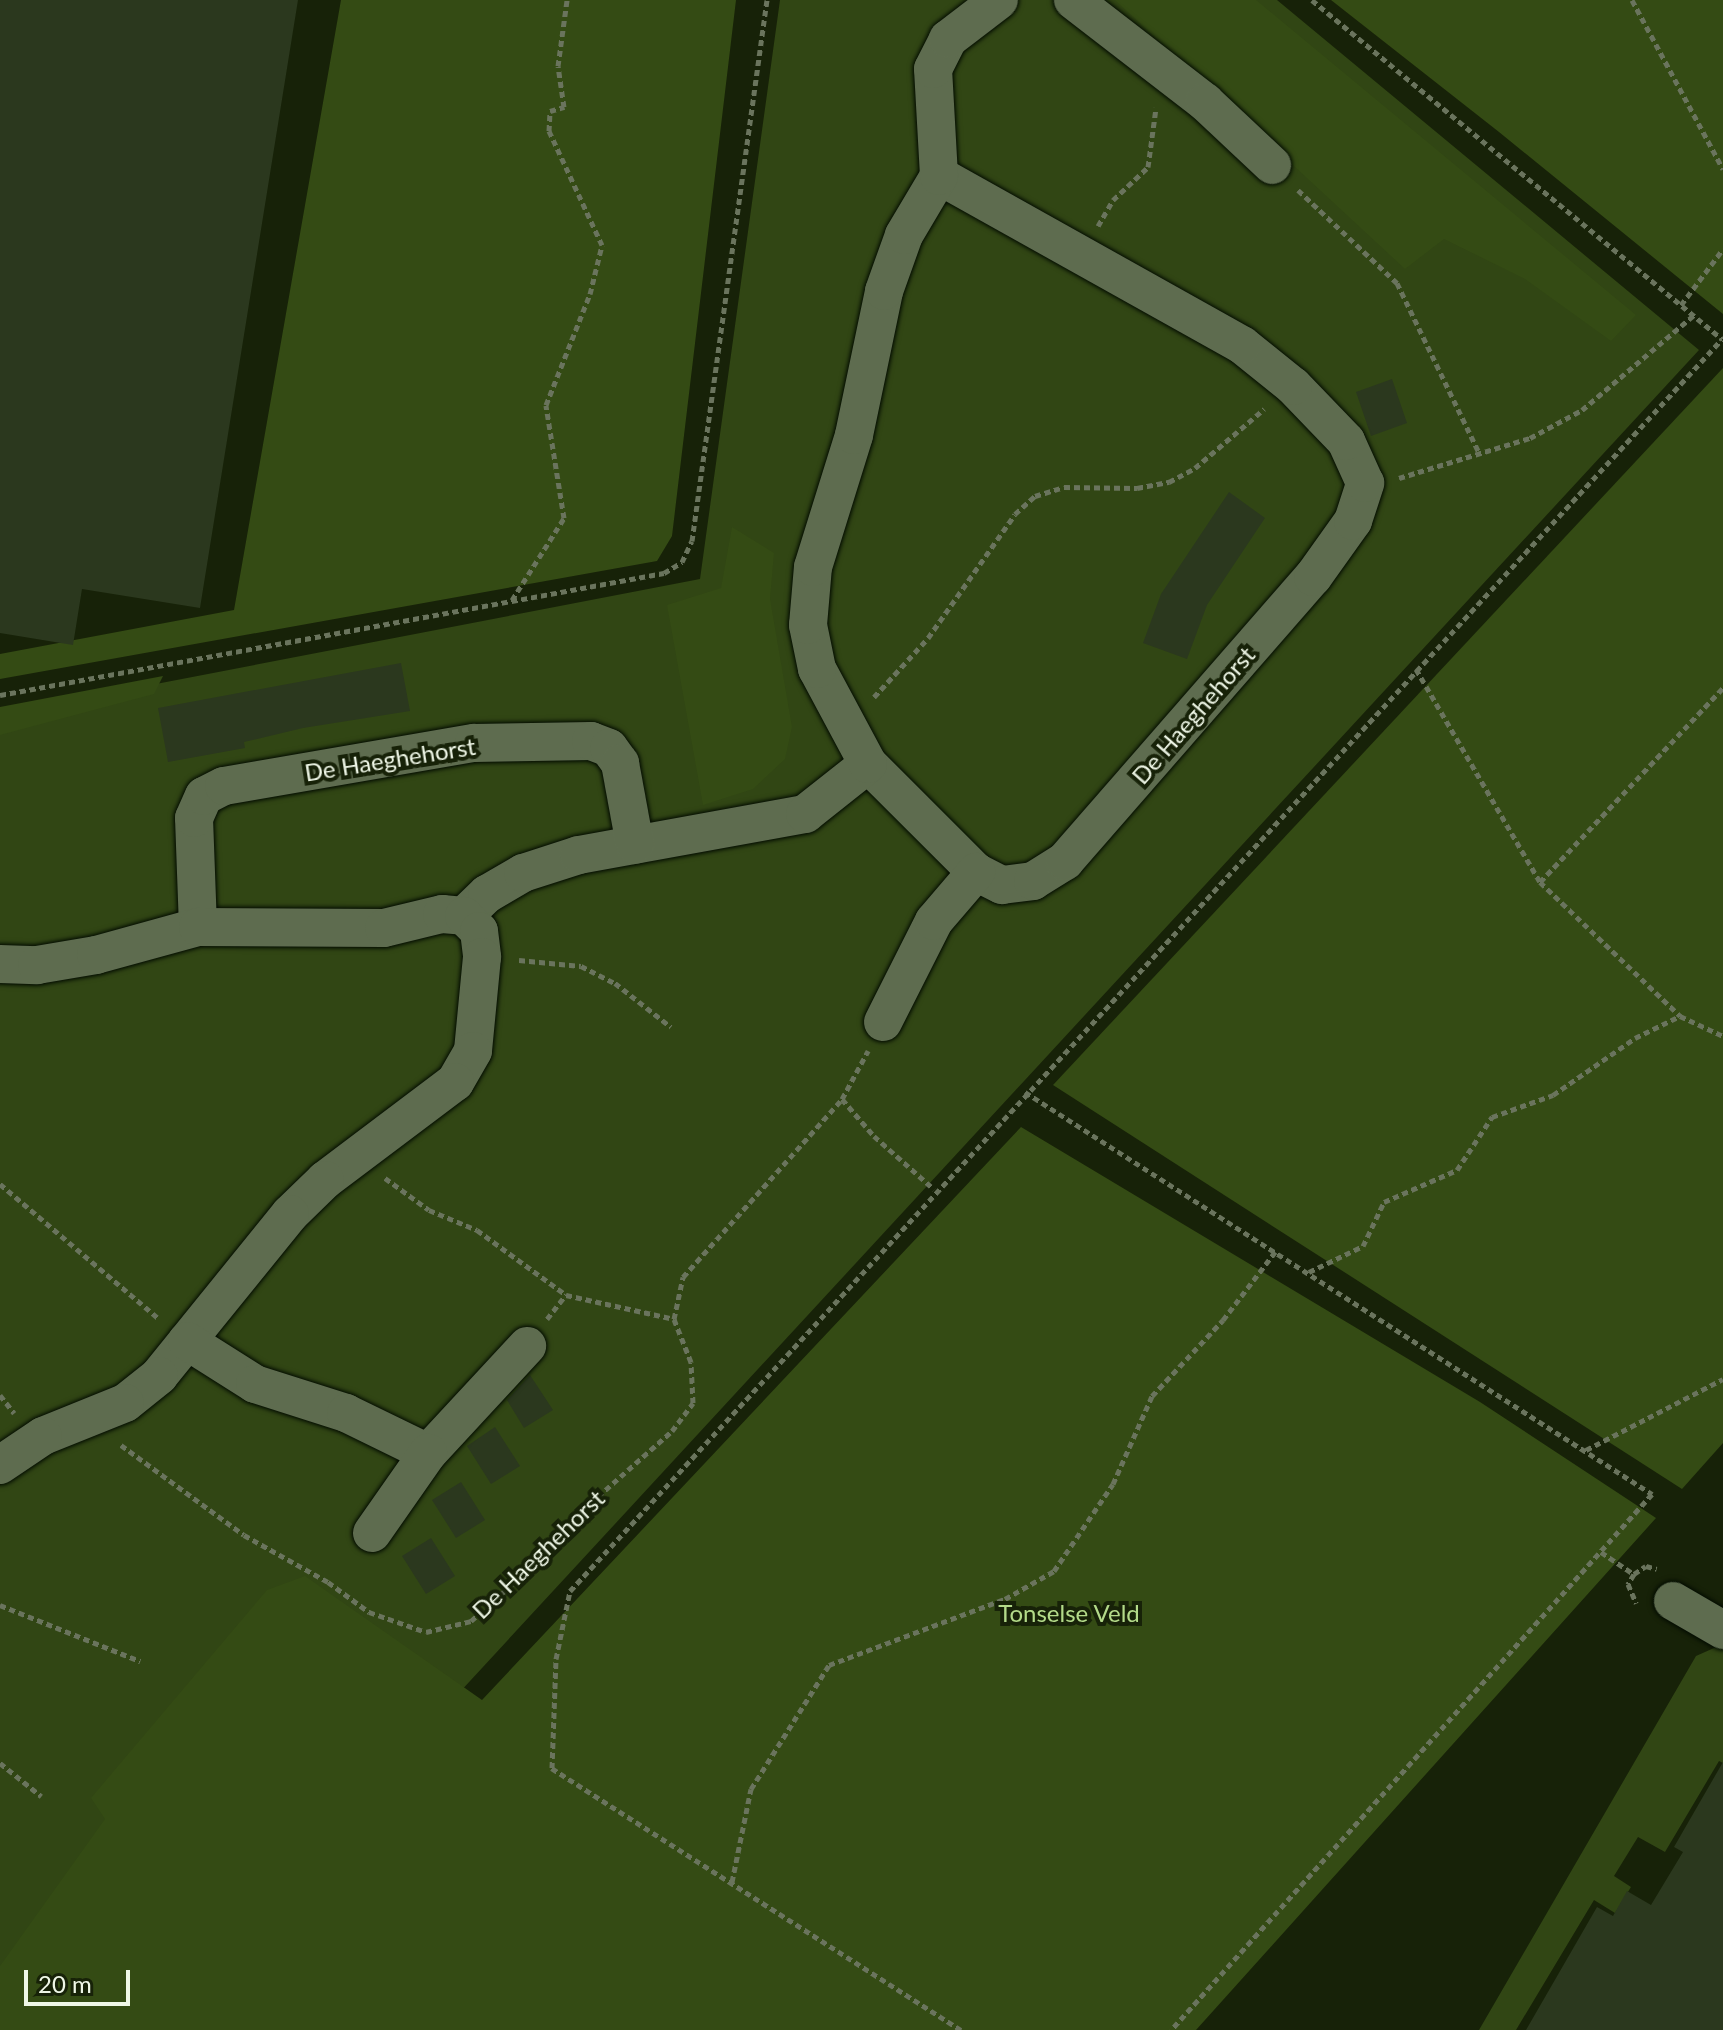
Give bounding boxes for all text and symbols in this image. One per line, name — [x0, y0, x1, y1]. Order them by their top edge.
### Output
street label: De Haeghehorst — [1125, 640, 1261, 790]
street label: De Haeghehorst — [302, 731, 478, 787]
street label: De Haeghehorst — [466, 1484, 610, 1624]
park label: Tonselse Veld — [998, 1599, 1140, 1627]
scale bar — [28, 1954, 134, 2004]
text: 20 m — [38, 1969, 92, 1998]

